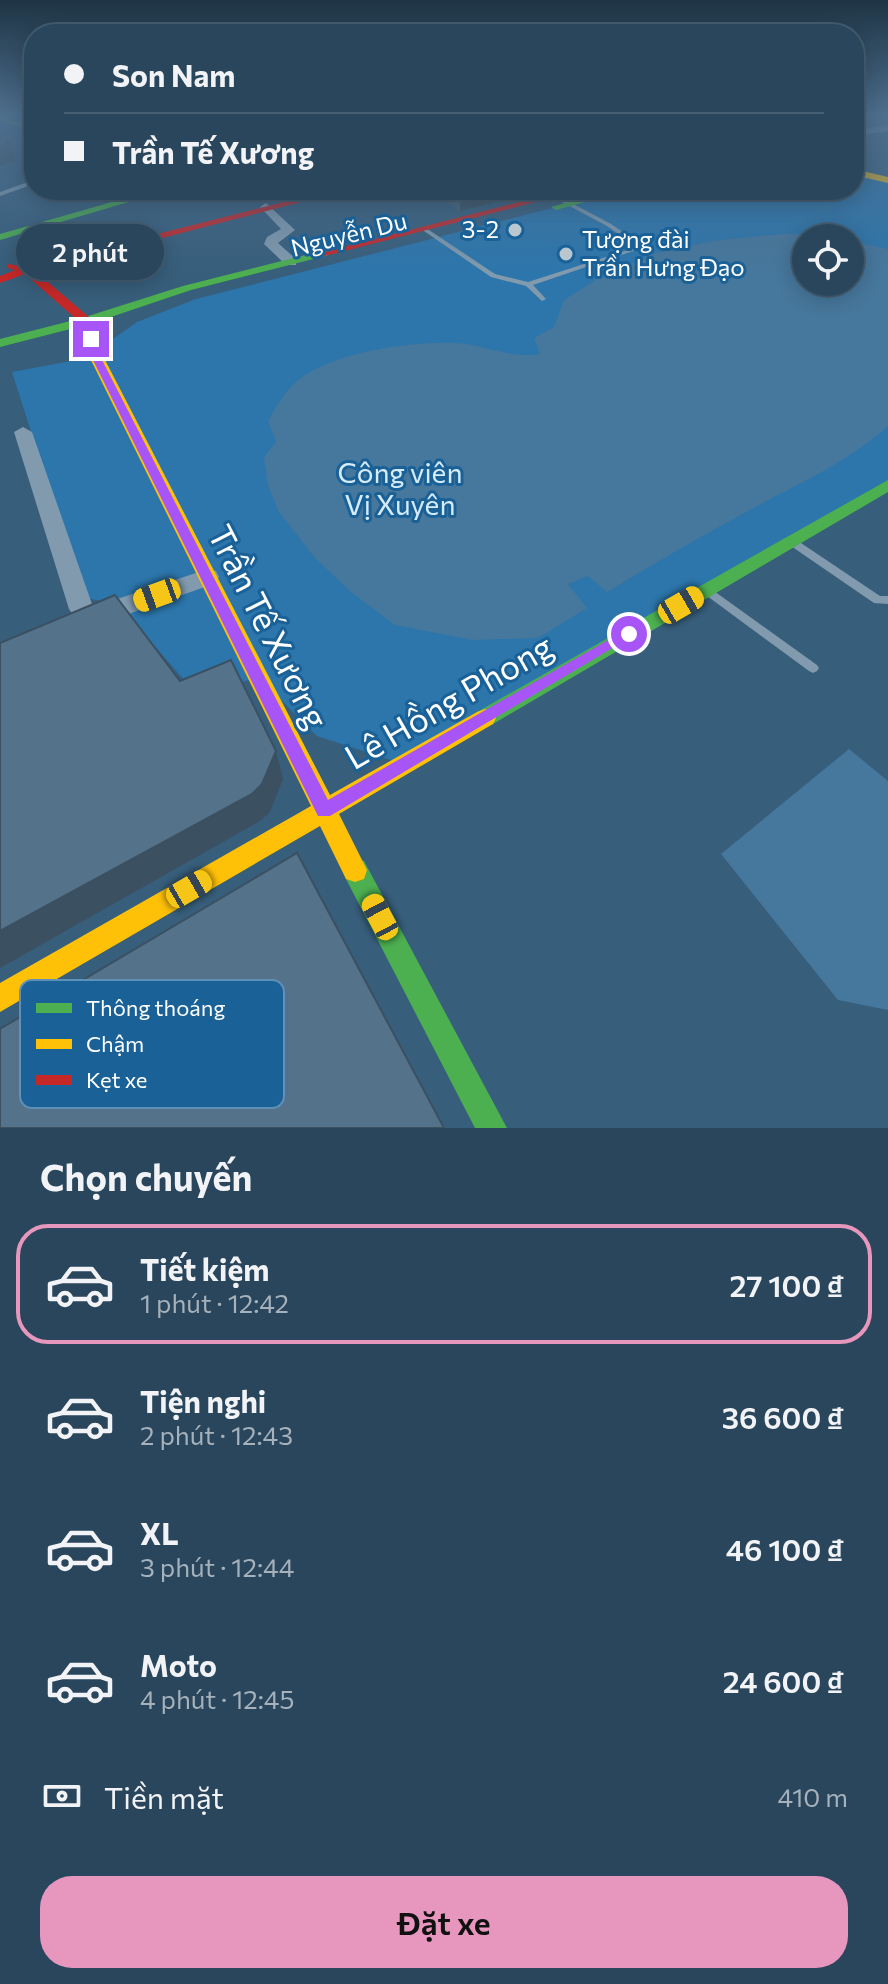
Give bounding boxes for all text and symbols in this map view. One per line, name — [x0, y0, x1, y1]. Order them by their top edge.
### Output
text: Son Nam — [112, 56, 236, 93]
text: Trần Tế Xương — [112, 133, 314, 170]
street label: Nguyễn Du — [288, 205, 410, 262]
place label: 3-2 — [462, 214, 499, 243]
marker: 3-2 — [506, 221, 524, 239]
callout: 2 phút — [17, 223, 165, 279]
place label: Tượng đài Trần Hưng Đạo — [582, 224, 745, 281]
map controls — [792, 224, 864, 296]
button: locate — [792, 224, 864, 296]
text: 2 phút — [52, 236, 128, 267]
marker: Tượng đài Trần Hưng Đạo — [557, 245, 575, 263]
route end — [73, 321, 109, 357]
park label: Công viên Vị Xuyên — [338, 455, 462, 521]
street label: Trần Tế Xương — [200, 517, 339, 735]
car — [130, 576, 184, 614]
car — [654, 583, 708, 627]
route start — [611, 616, 647, 652]
street label: Lê Hồng Phong — [337, 624, 559, 777]
car — [162, 867, 216, 911]
car — [358, 890, 402, 944]
legend — [20, 980, 284, 1108]
text: Thông thoáng — [86, 994, 225, 1021]
text: Chậm — [86, 1030, 144, 1057]
text: Kẹt xe — [86, 1066, 147, 1093]
text: Chọn chuyến — [40, 1154, 252, 1198]
icon: car — [44, 1248, 116, 1320]
text: Tiết kiệm — [140, 1250, 269, 1287]
text: 27 100 ₫ — [729, 1266, 844, 1303]
text: 1 phút · 12:42 — [140, 1287, 289, 1318]
icon: car — [44, 1380, 116, 1452]
text: Tiện nghi — [140, 1382, 266, 1419]
text: 36 600 ₫ — [722, 1398, 844, 1435]
text: 2 phút · 12:43 — [140, 1419, 293, 1450]
icon: car — [44, 1512, 116, 1584]
text: XL — [140, 1514, 179, 1551]
text: 46 100 ₫ — [726, 1530, 844, 1567]
text: 3 phút · 12:44 — [140, 1551, 294, 1582]
icon: car — [44, 1644, 116, 1716]
text: Moto — [140, 1646, 217, 1683]
text: 24 600 ₫ — [723, 1662, 844, 1699]
text: 4 phút · 12:45 — [140, 1683, 294, 1714]
icon: cash — [40, 1774, 84, 1818]
text: Tiền mặt — [104, 1778, 224, 1815]
text: 410 m — [777, 1781, 848, 1812]
button: Đặt xe — [40, 1876, 848, 1968]

